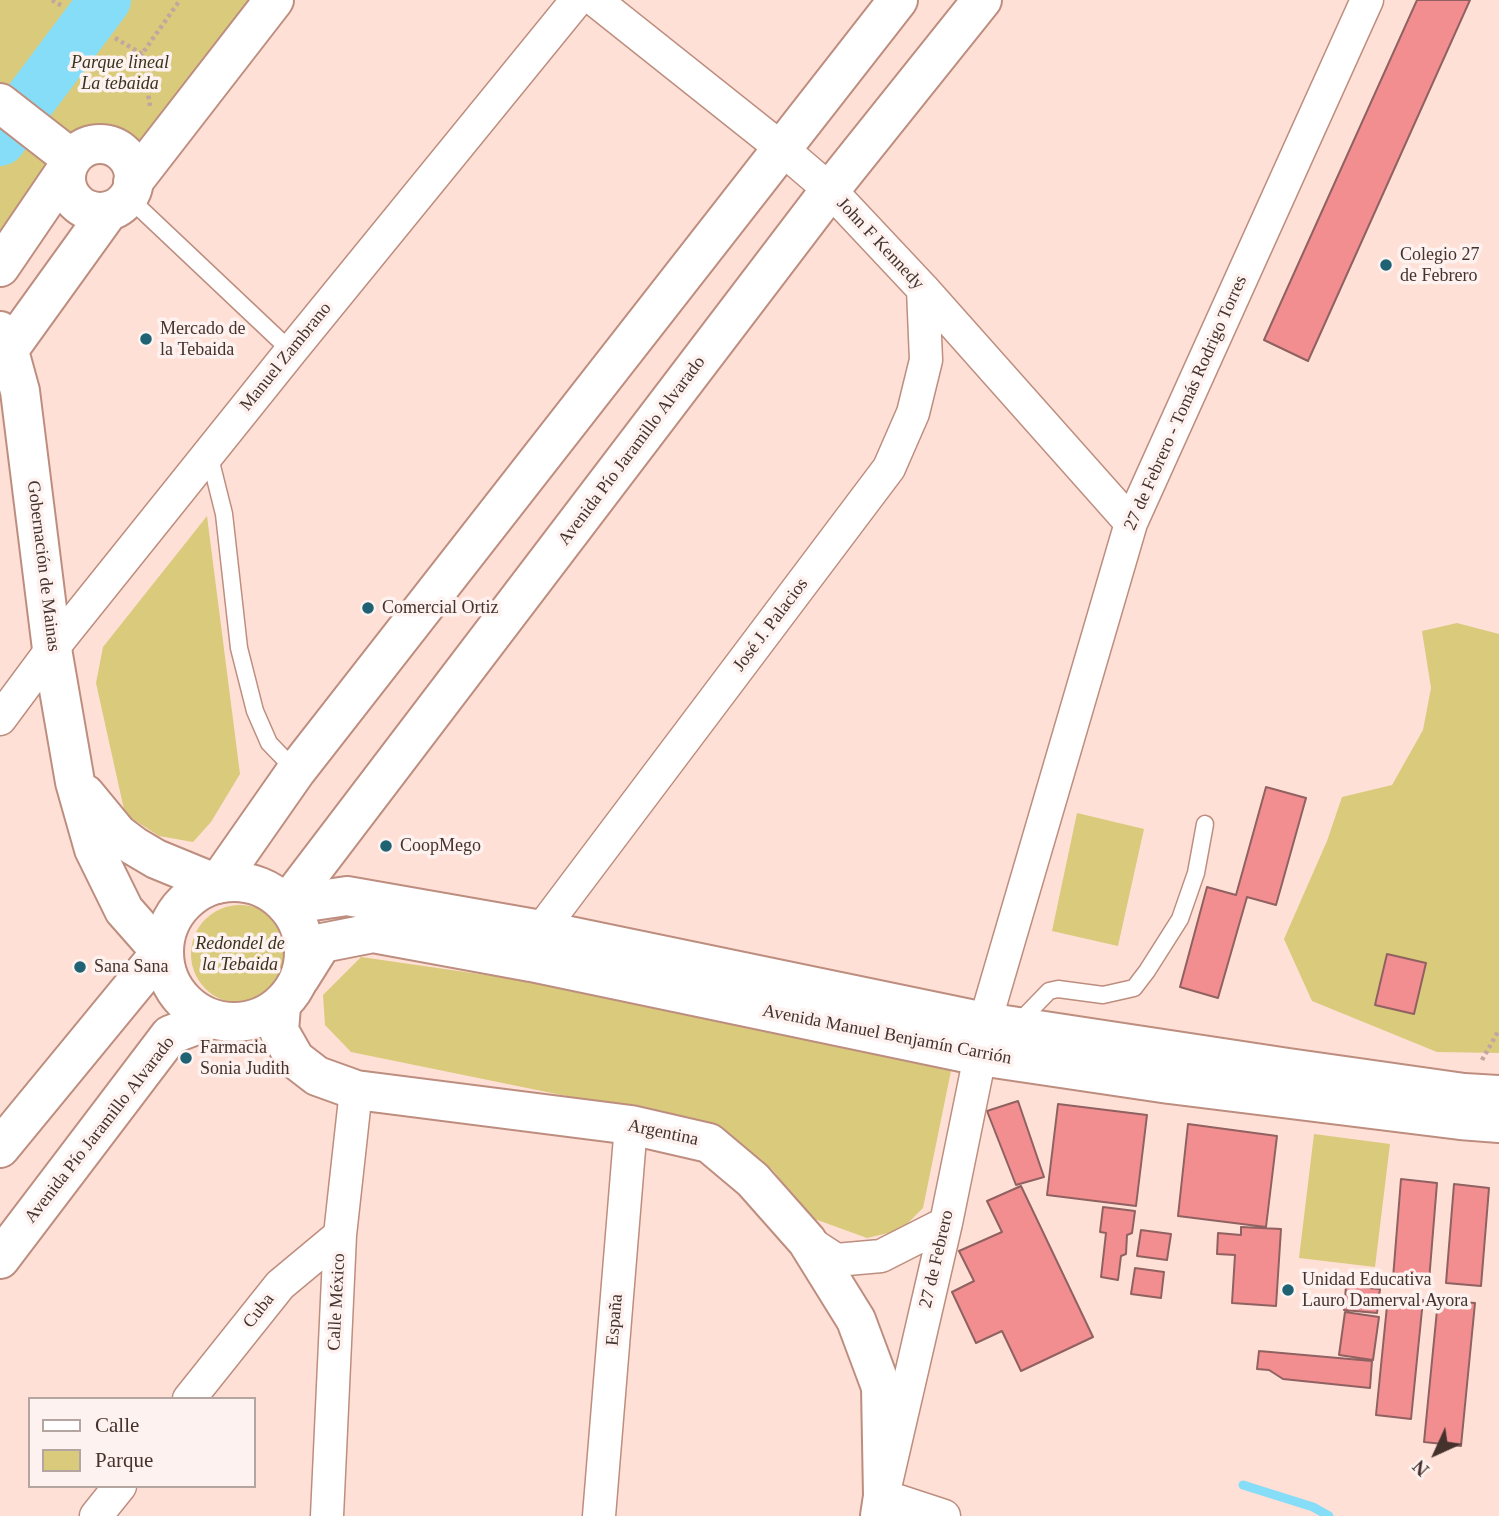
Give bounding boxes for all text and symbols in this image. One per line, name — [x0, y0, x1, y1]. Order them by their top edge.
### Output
park label: Parque lineal La tebaida — [71, 52, 169, 94]
street label: John F Kennedy — [832, 193, 928, 295]
place label: Colegio 27 de Febrero — [1400, 244, 1479, 286]
marker: Colegio 27 de Febrero — [1378, 257, 1394, 273]
street label: 27 de Febrero - Tomás Rodrigo Torres — [1120, 272, 1252, 534]
street label: Manuel Zambrano — [236, 298, 336, 416]
place label: Mercado de la Tebaida — [160, 318, 245, 360]
marker: Mercado de la Tebaida — [138, 331, 154, 347]
street label: Avenida Pío Jaramillo Alvarado — [554, 352, 710, 550]
street label: Gobernación de Mainas — [22, 479, 64, 653]
street label: José J. Palacios — [729, 574, 813, 676]
place label: Comercial Ortiz — [382, 597, 498, 619]
marker: Comercial Ortiz — [360, 600, 376, 616]
place label: CoopMego — [400, 835, 481, 857]
marker: CoopMego — [378, 838, 394, 854]
park label: Redondel de la Tebaida — [195, 933, 285, 976]
place label: Sana Sana — [94, 956, 168, 978]
marker: Sana Sana — [72, 959, 88, 975]
street label: Avenida Manuel Benjamín Carrión — [761, 1000, 1013, 1070]
street label: Avenida Pío Jaramillo Alvarado — [20, 1032, 180, 1228]
place label: Farmacia Sonia Judith — [200, 1037, 290, 1080]
marker: Farmacia Sonia Judith — [178, 1050, 194, 1066]
street label: Argentina — [626, 1115, 700, 1151]
street label: 27 de Febrero — [915, 1208, 959, 1310]
street label: Calle México — [324, 1253, 350, 1351]
place label: Unidad Educativa Lauro Damerval Ayora — [1302, 1269, 1468, 1312]
marker: Unidad Educativa Lauro Damerval Ayora — [1280, 1282, 1296, 1298]
street label: Cuba — [239, 1289, 279, 1333]
street label: España — [602, 1293, 628, 1347]
legend — [28, 1397, 256, 1488]
text: Calle — [95, 1413, 139, 1437]
north arrow — [1401, 1418, 1471, 1488]
text: Parque — [95, 1448, 153, 1472]
text: N — [1409, 1456, 1433, 1480]

